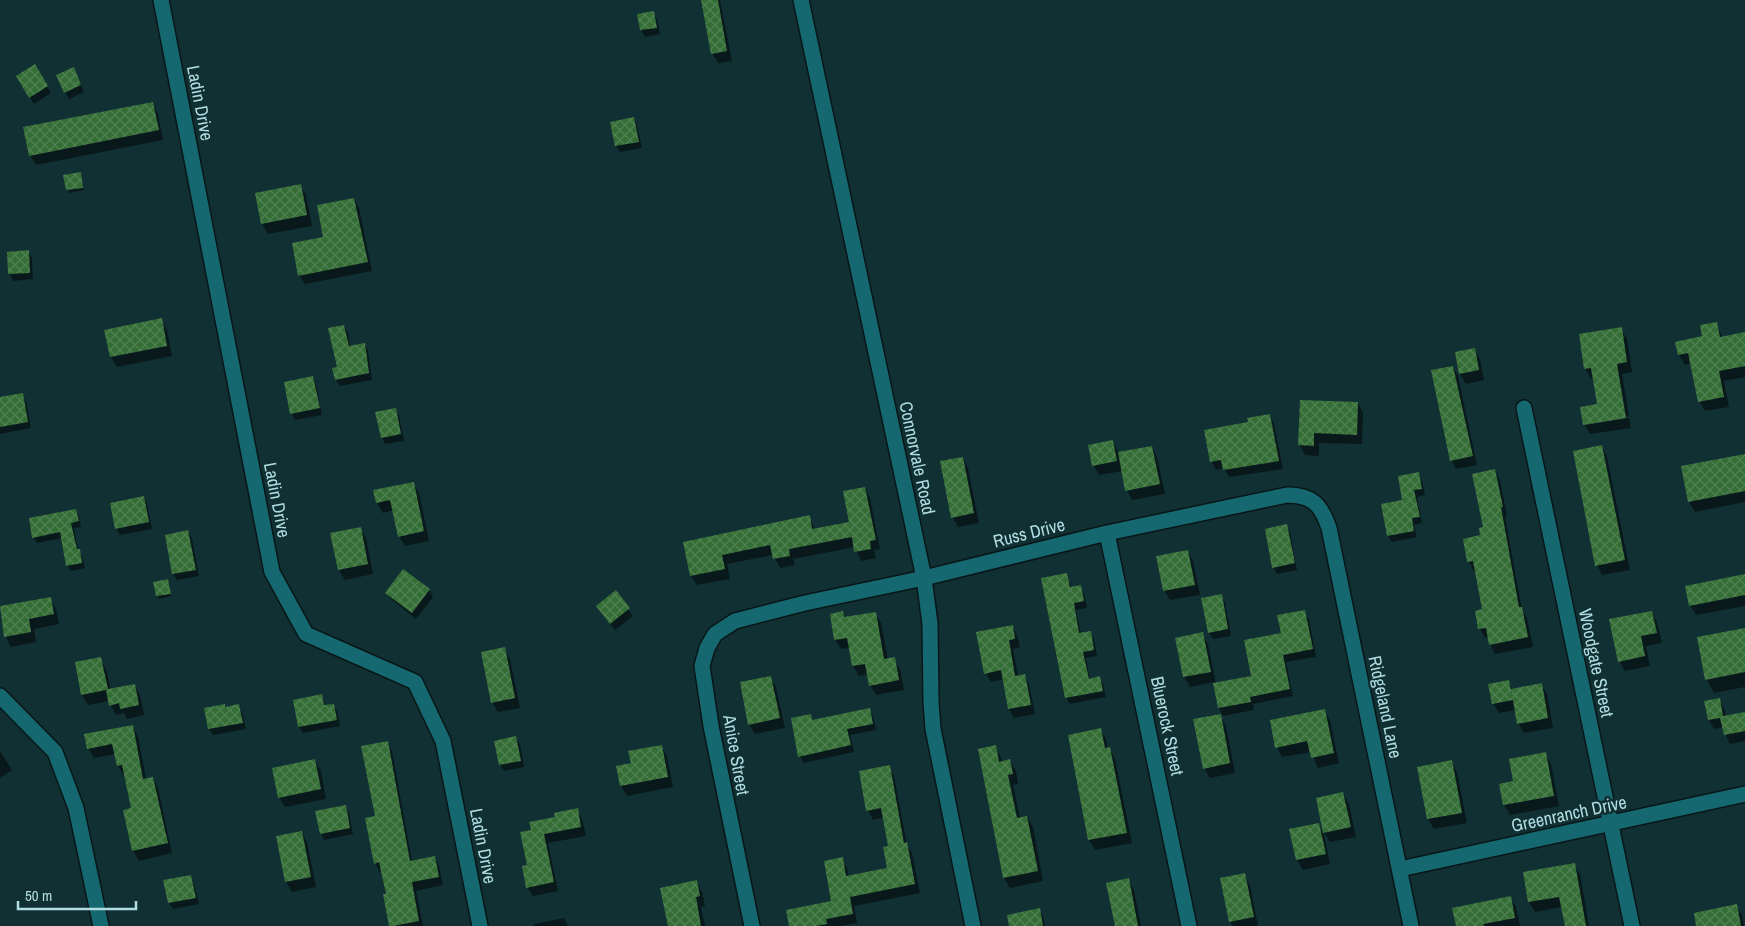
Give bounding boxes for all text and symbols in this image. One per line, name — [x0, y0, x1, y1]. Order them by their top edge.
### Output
street label: Ladin Drive — [181, 63, 220, 143]
street label: Connorvale Road — [893, 399, 942, 517]
street label: Ladin Drive — [258, 460, 297, 540]
street label: Russ Drive — [990, 512, 1067, 553]
street label: Woodgate Street — [1573, 606, 1620, 720]
street label: Ridgeland Lane — [1362, 653, 1409, 760]
street label: Bluerock Street — [1145, 674, 1190, 778]
street label: Anice Street — [717, 712, 756, 797]
street label: Greenranch Drive — [1509, 789, 1629, 838]
street label: Ladin Drive — [464, 806, 503, 886]
scale bar — [18, 878, 135, 910]
text: 50 m — [25, 885, 52, 906]

